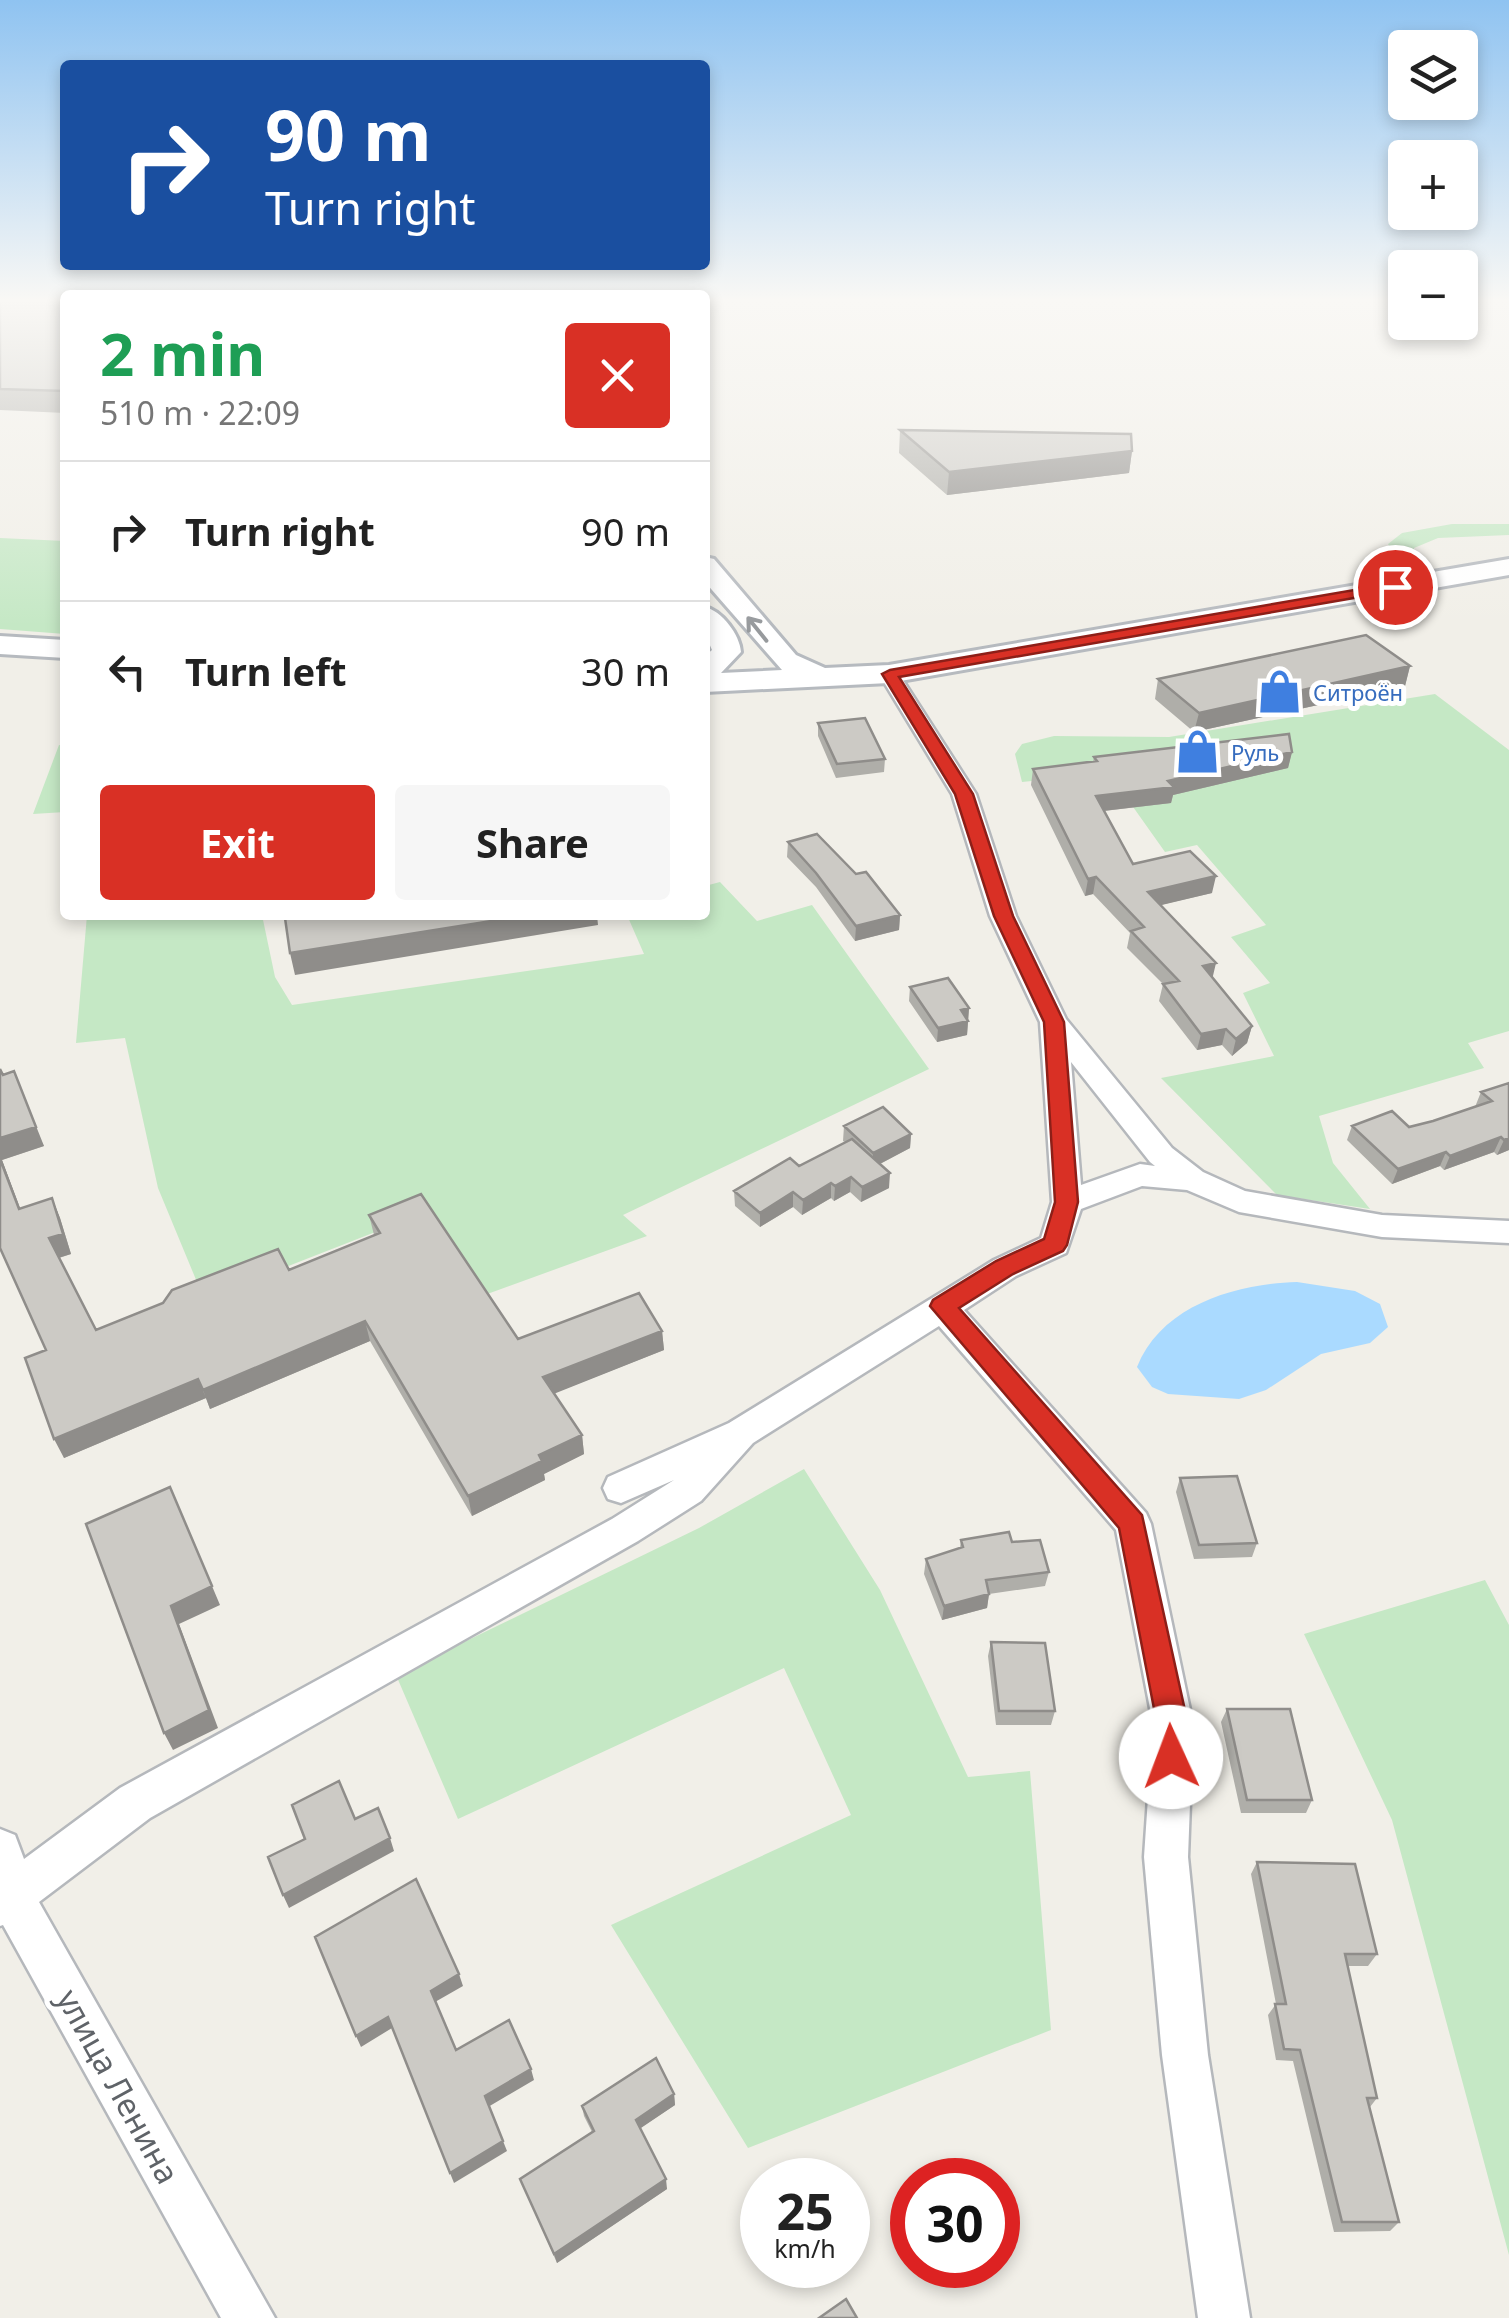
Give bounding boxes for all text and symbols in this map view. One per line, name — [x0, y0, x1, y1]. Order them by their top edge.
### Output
map controls — [1388, 30, 1478, 340]
button: layers — [1388, 30, 1478, 120]
text: 90 m — [265, 86, 432, 182]
icon: right — [100, 100, 230, 230]
button: + — [1388, 140, 1478, 230]
text: Turn right — [265, 177, 476, 238]
button: − — [1388, 250, 1478, 340]
text: 2 min — [100, 312, 265, 394]
button: close — [565, 323, 670, 428]
text: 510 m · 22:09 — [100, 391, 300, 434]
icon: right — [100, 504, 155, 559]
text: Turn right — [185, 505, 375, 557]
text: 90 m — [581, 505, 670, 557]
pin — [1353, 545, 1438, 630]
icon: arrive — [1368, 560, 1423, 615]
one-way arrow — [746, 617, 768, 643]
icon: left — [100, 644, 155, 699]
text: Turn left — [185, 645, 347, 697]
text: 30 m — [581, 645, 670, 697]
shop icon: Ситроён — [1256, 668, 1304, 716]
place label: Ситроён — [1313, 677, 1403, 707]
shop icon: Руль — [1174, 728, 1222, 776]
place label: Руль — [1231, 737, 1279, 767]
button: Exit — [100, 785, 375, 900]
button: Share — [395, 785, 670, 900]
position arrow — [1119, 1705, 1223, 1809]
street label: улица Ленина — [48, 1981, 190, 2191]
speed limit sign: 30 — [890, 2158, 1020, 2288]
text: 25 — [776, 2177, 834, 2245]
text: km/h — [774, 2231, 836, 2265]

